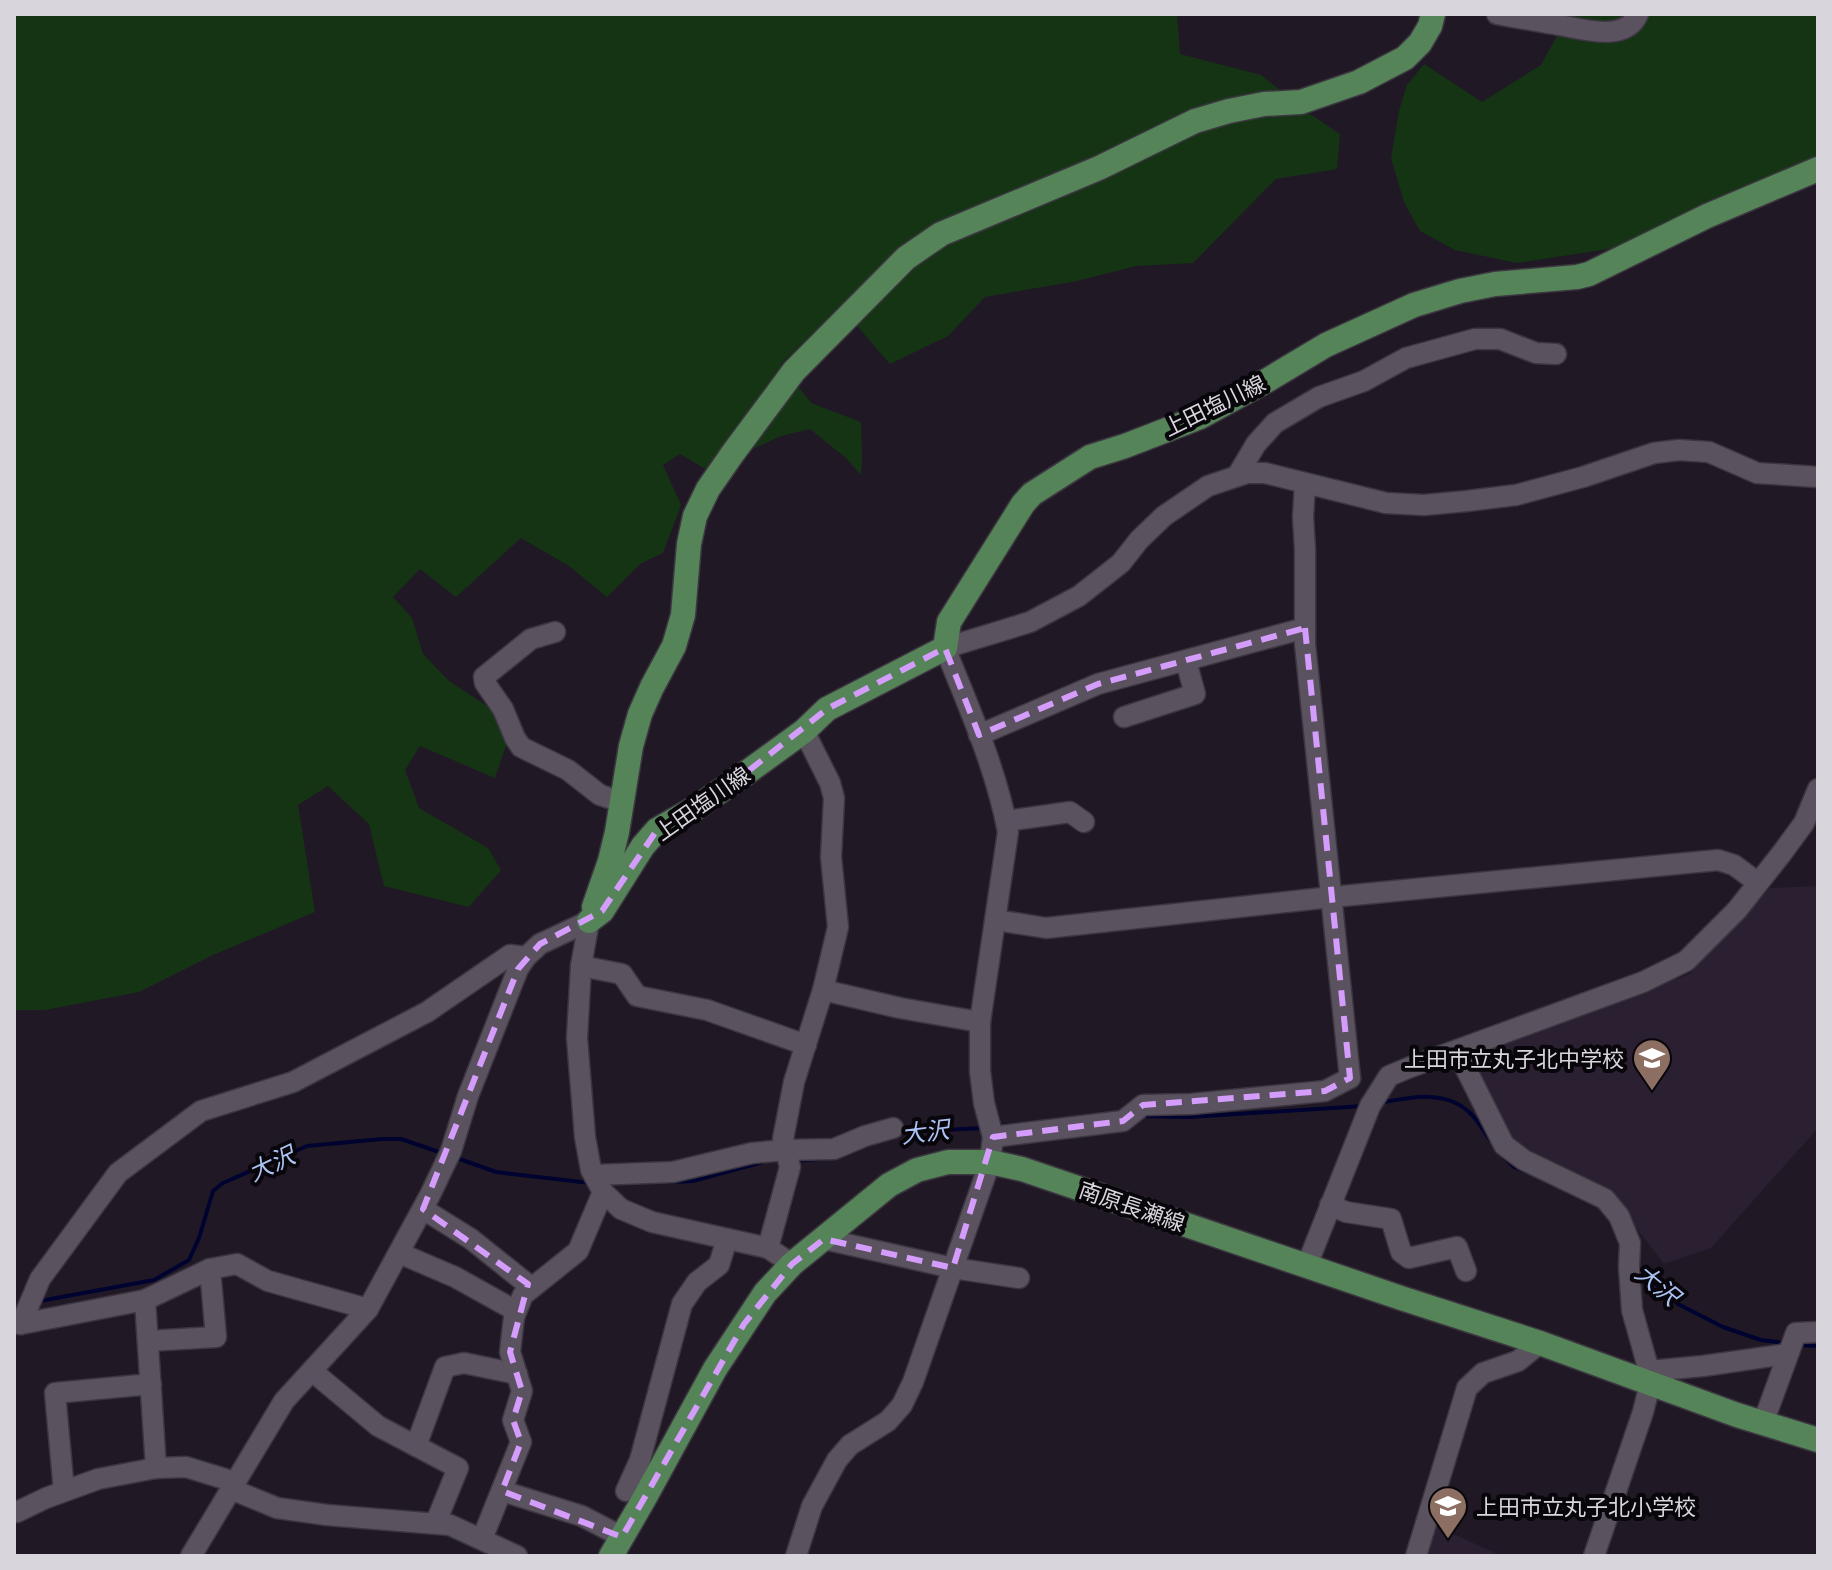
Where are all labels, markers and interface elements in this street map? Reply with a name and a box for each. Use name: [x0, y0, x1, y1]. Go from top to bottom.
street label: 上田塩川線: [1159, 369, 1269, 441]
street label: 上田塩川線: [649, 760, 755, 846]
school or university icon: 上田市立丸子北中学校: [1631, 1037, 1673, 1092]
place label: 上田市立丸子北中学校: [1404, 1045, 1624, 1072]
water label: 大沢: [899, 1113, 954, 1148]
water label: 大沢: [243, 1138, 302, 1186]
street label: 南原長瀬線: [1076, 1175, 1188, 1237]
water label: 大沢: [1630, 1257, 1688, 1312]
school or university icon: 上田市立丸子北小学校: [1427, 1485, 1469, 1540]
place label: 上田市立丸子北小学校: [1476, 1493, 1696, 1520]

